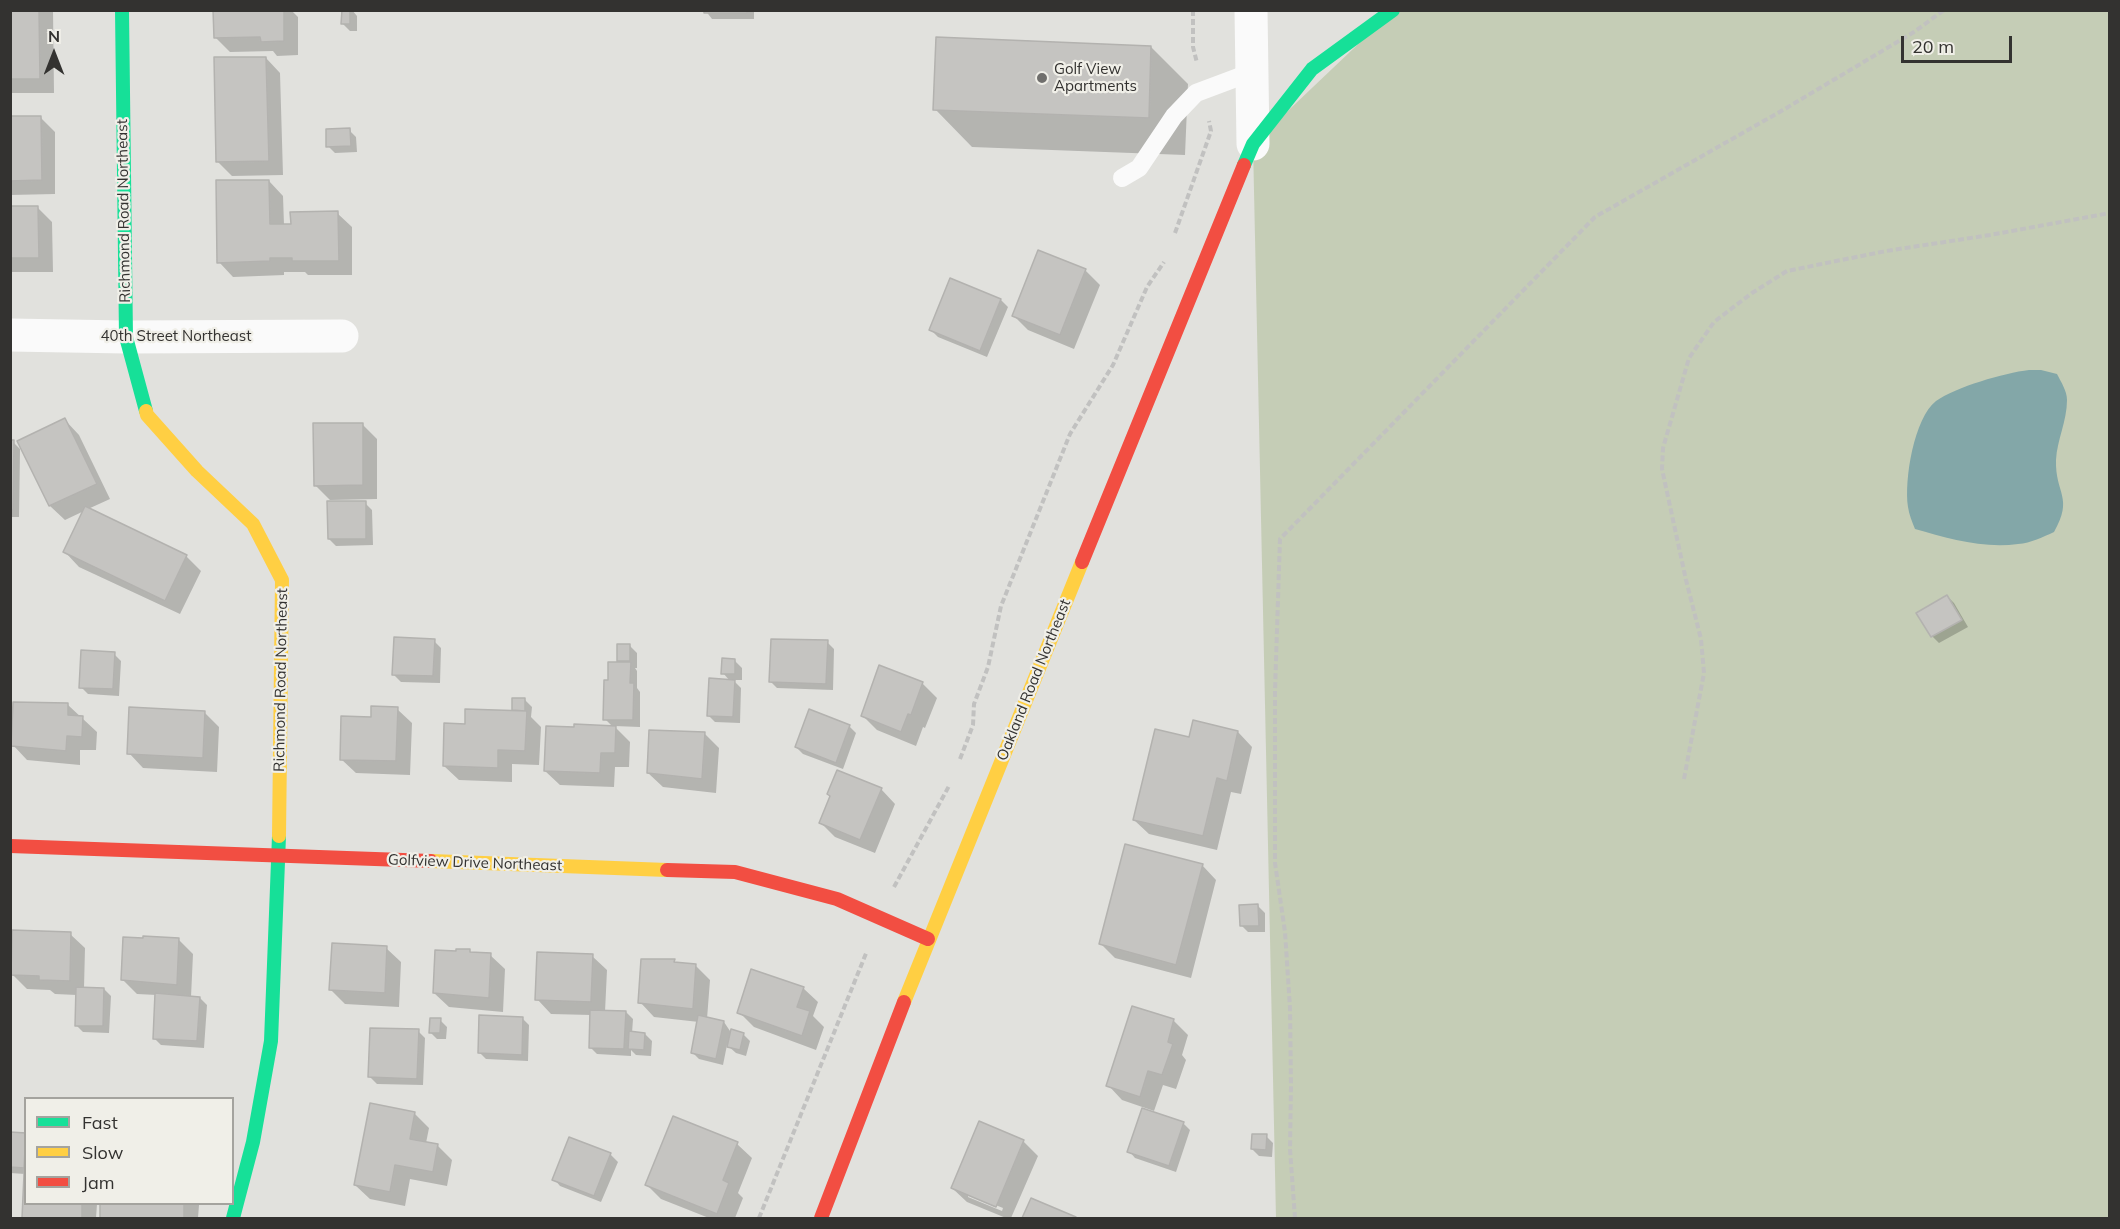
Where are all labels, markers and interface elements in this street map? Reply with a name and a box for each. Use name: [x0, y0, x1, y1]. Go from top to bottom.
north arrow: [24, 24, 84, 84]
scale bar: [1904, 24, 2015, 62]
text: N: [48, 26, 60, 46]
text: 20 m: [1912, 35, 1954, 58]
place label: Golf View Apartments: [1054, 60, 1137, 95]
marker: Golf View Apartments: [1035, 71, 1049, 85]
street label: Richmond Road Northeast: [113, 119, 135, 303]
street label: 40th Street Northeast: [101, 327, 251, 345]
street label: Richmond Road Northeast: [270, 588, 292, 772]
street label: Oakland Road Northeast: [993, 597, 1075, 763]
street label: Golfview Drive Northeast: [388, 851, 562, 875]
legend: [24, 1097, 234, 1205]
text: Fast: [82, 1111, 118, 1134]
text: Slow: [82, 1141, 123, 1164]
text: Jam: [82, 1171, 115, 1194]

